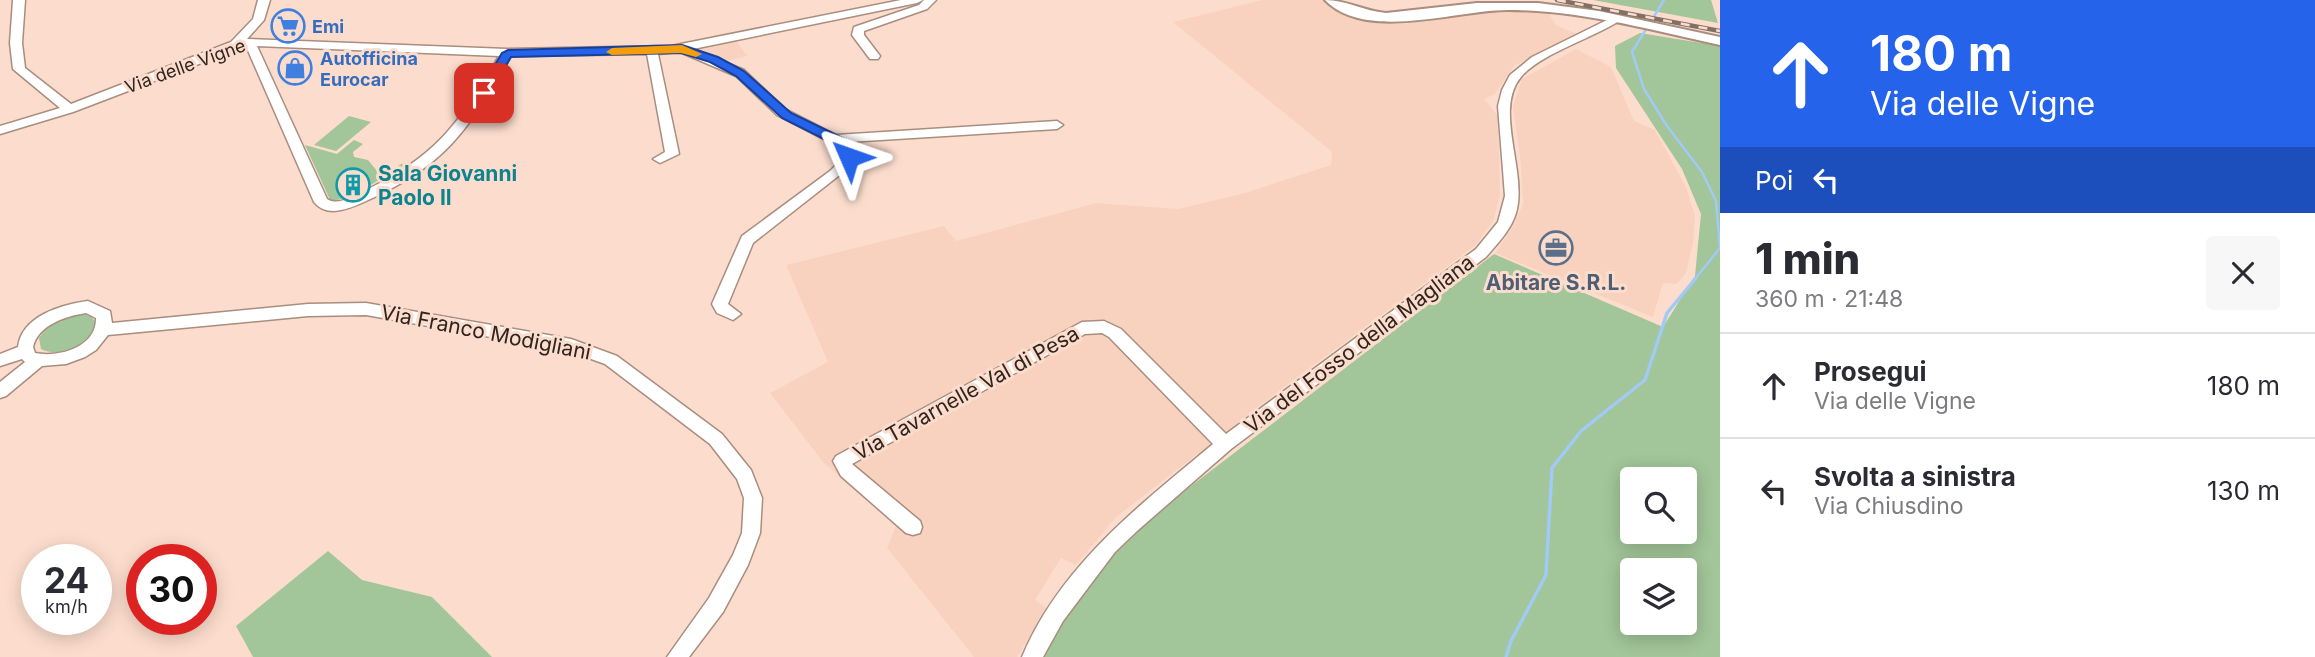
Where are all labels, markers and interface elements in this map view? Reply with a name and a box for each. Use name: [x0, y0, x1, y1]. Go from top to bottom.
supermarket icon: Emi: [269, 7, 307, 45]
place label: Emi: [312, 16, 344, 37]
text: 180 m: [1870, 24, 2012, 83]
icon: ahead: [1755, 28, 1846, 119]
street label: Via delle Vigne: [122, 34, 248, 98]
place label: Autofficina Eurocar: [320, 48, 418, 90]
shop icon: Autofficina Eurocar: [276, 49, 314, 87]
pin: [454, 63, 514, 123]
icon: arrive: [465, 74, 503, 112]
text: Via delle Vigne: [1870, 84, 2095, 123]
position arrow: [812, 120, 886, 194]
place label: Sala Giovanni Paolo II: [378, 161, 517, 210]
icon: left: [1807, 161, 1845, 199]
text: Poi: [1755, 165, 1793, 196]
building icon: Sala Giovanni Paolo II: [334, 166, 372, 204]
office icon: Abitare S.R.L.: [1537, 229, 1575, 267]
text: 1 min: [1755, 233, 1860, 284]
button: close: [2206, 236, 2280, 310]
street label: Via del Fosso della Magliana: [1239, 249, 1479, 439]
place label: Abitare S.R.L.: [1486, 270, 1626, 295]
text: 360 m · 21:48: [1755, 285, 1903, 313]
street label: Via Franco Modigliani: [379, 299, 593, 365]
street label: Via Tavarnelle Val di Pesa: [849, 321, 1083, 465]
text: Prosegui: [1814, 356, 1926, 387]
icon: ahead: [1755, 367, 1793, 405]
text: 180 m: [2207, 370, 2280, 401]
text: Via delle Vigne: [1814, 387, 1976, 415]
text: Svolta a sinistra: [1814, 461, 2016, 492]
map controls: [1620, 467, 1697, 635]
button: search: [1620, 467, 1697, 544]
icon: left: [1755, 472, 1793, 510]
text: 130 m: [2207, 475, 2280, 506]
text: Via Chiusdino: [1814, 492, 1964, 520]
speed limit sign: 30: [126, 544, 217, 635]
button: layers: [1620, 558, 1697, 635]
text: 24: [44, 559, 89, 601]
text: km/h: [45, 596, 88, 617]

